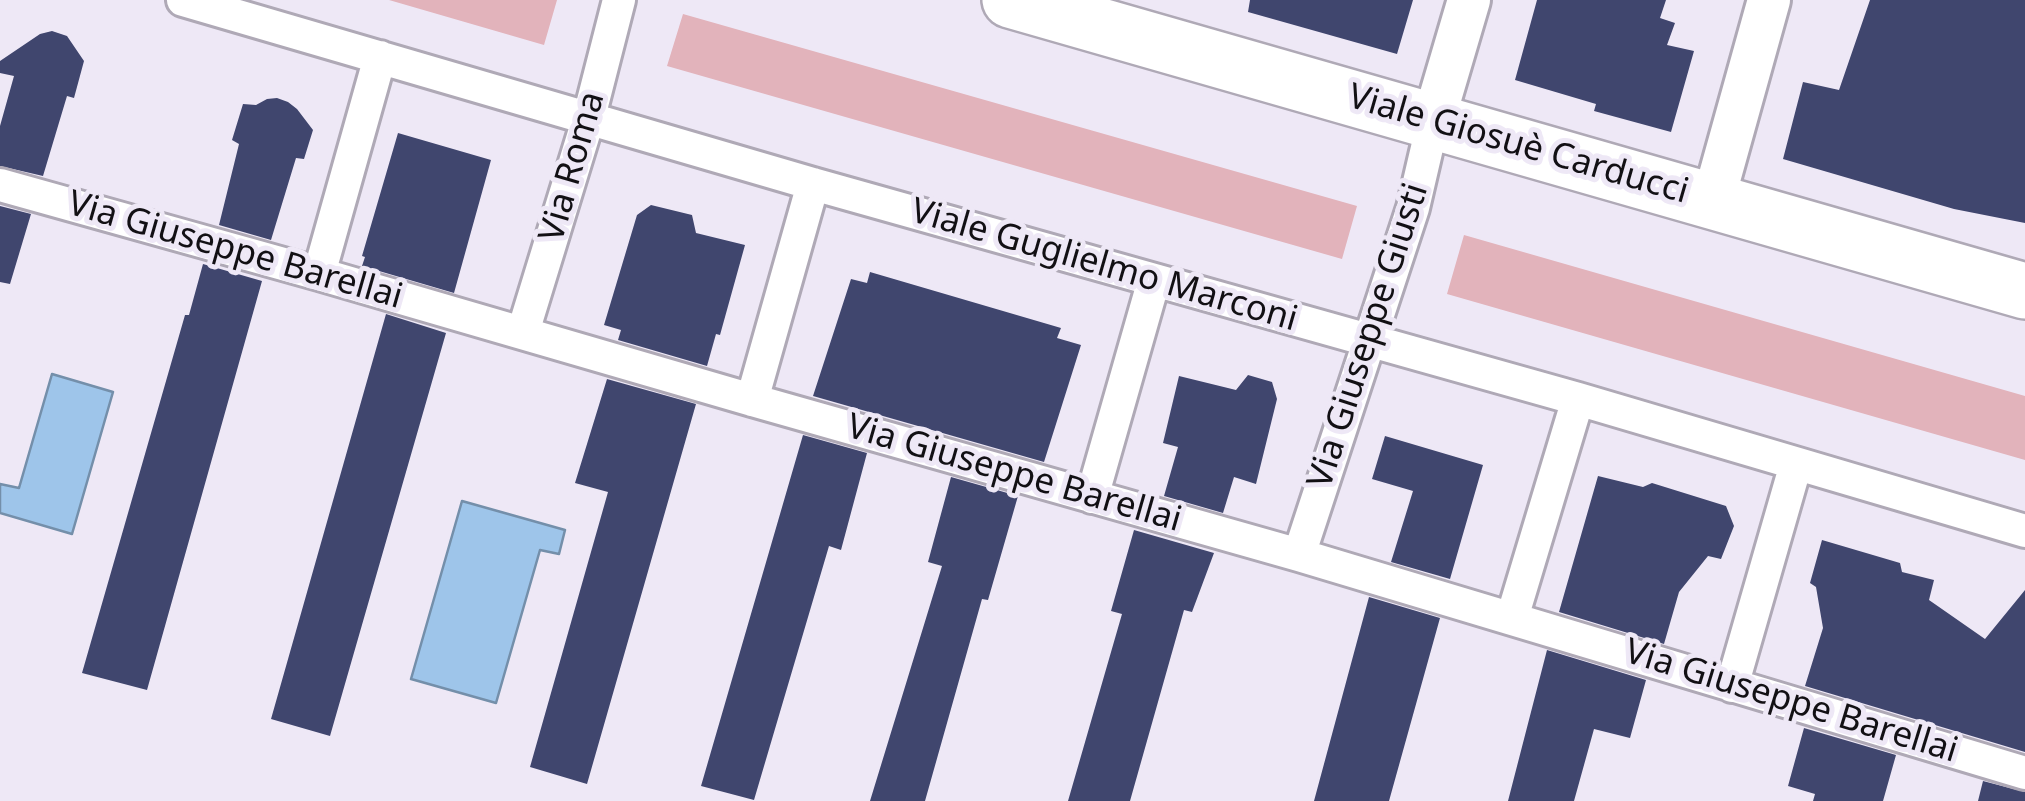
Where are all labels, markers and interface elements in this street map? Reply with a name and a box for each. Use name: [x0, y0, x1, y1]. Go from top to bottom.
street label: Viale Giosuè Carducci: [1343, 76, 1693, 214]
street label: Via Roma: [532, 87, 614, 247]
street label: Via Giuseppe Giusti: [1300, 178, 1438, 494]
street label: Via Giuseppe Barellai: [63, 183, 407, 319]
street label: Viale Guglielmo Marconi: [906, 191, 1302, 341]
street label: Via Giuseppe Barellai: [842, 406, 1186, 542]
street label: Via Giuseppe Barellai: [1619, 631, 1963, 773]

